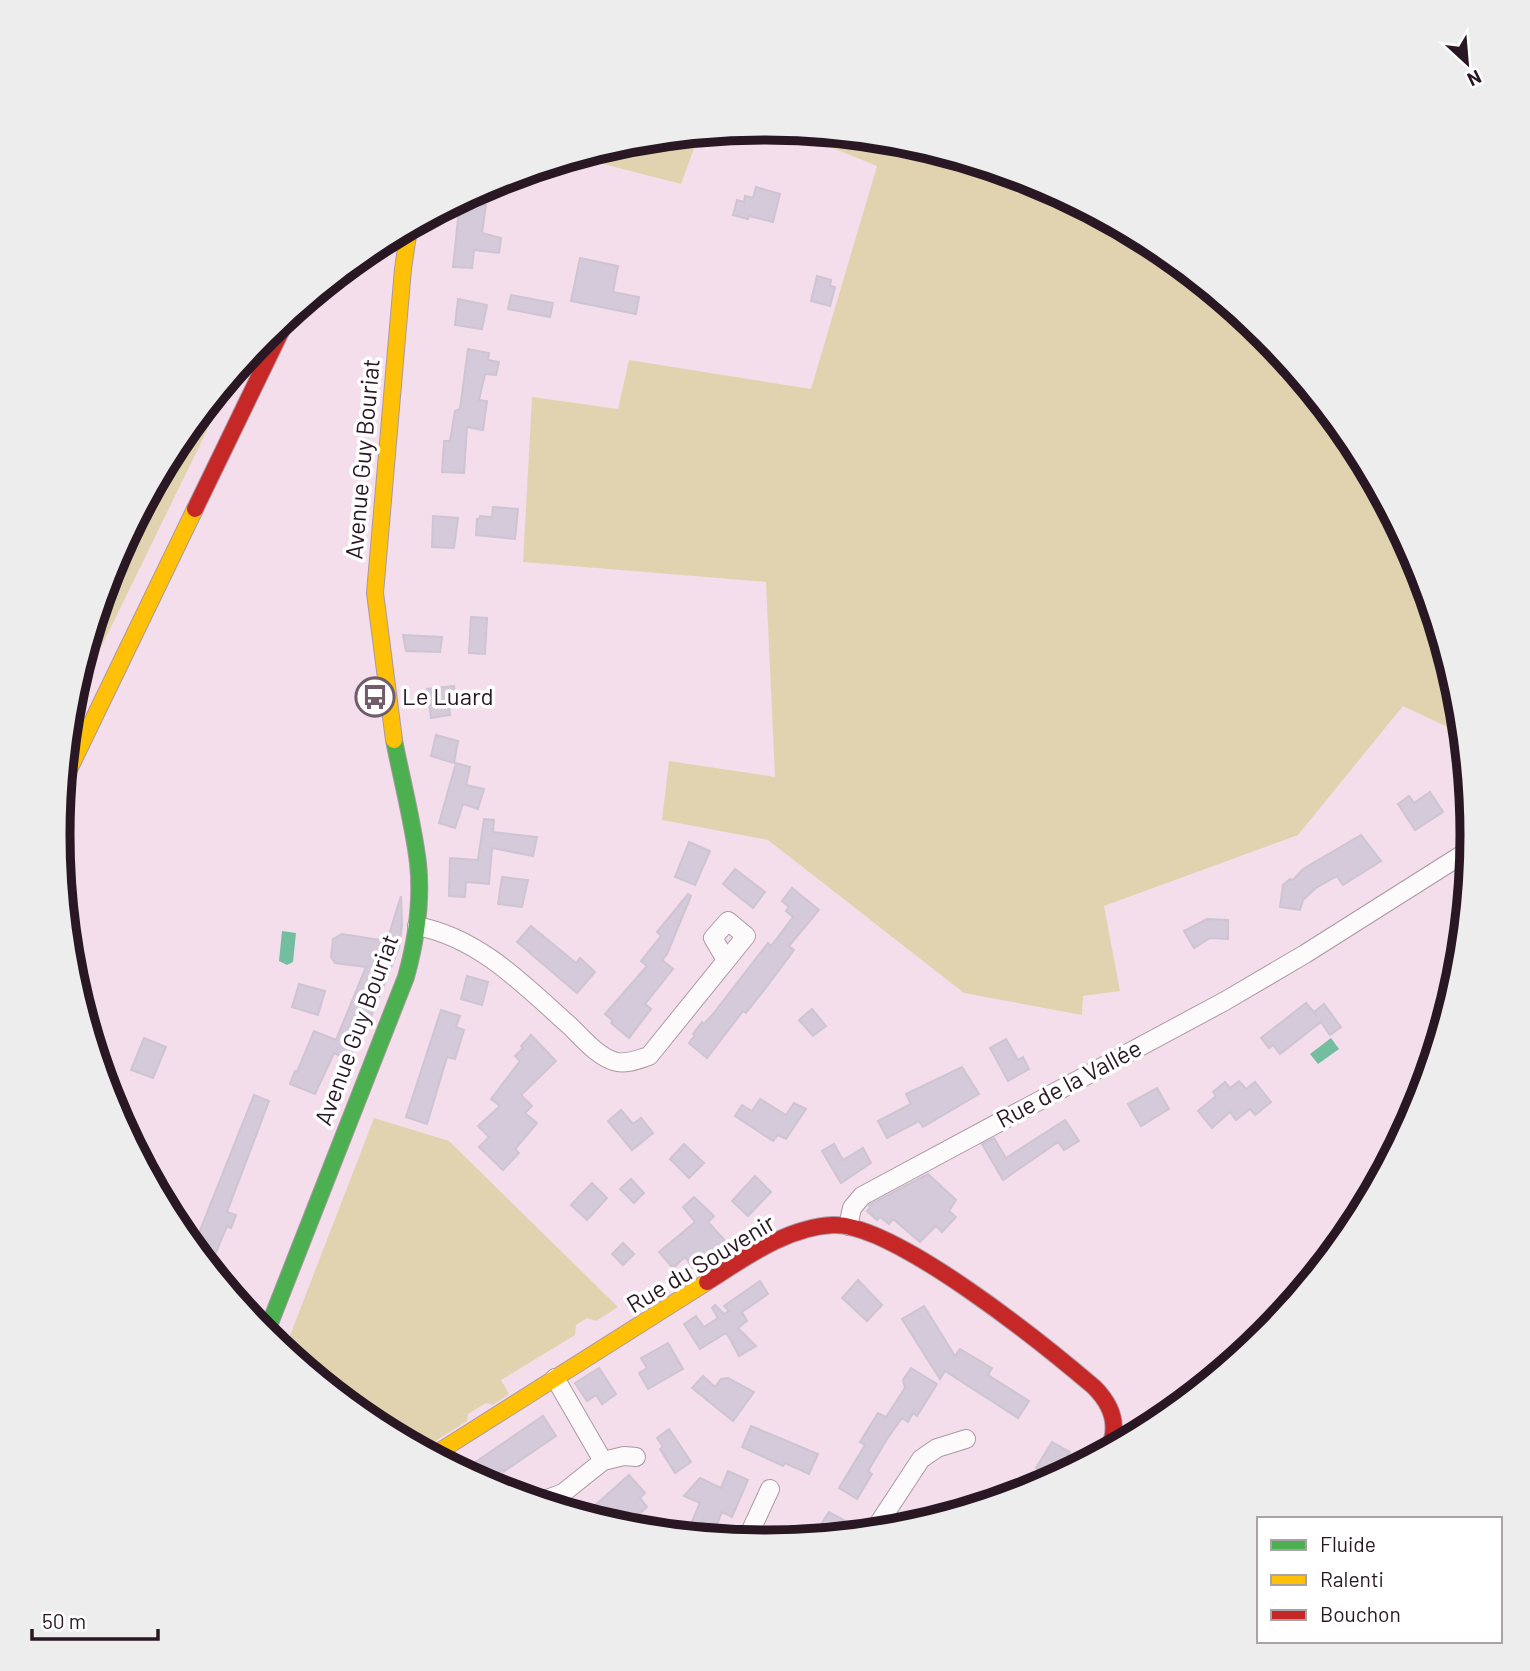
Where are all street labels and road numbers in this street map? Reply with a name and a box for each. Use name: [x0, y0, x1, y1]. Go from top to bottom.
street label: Avenue Guy Bouriat: [338, 357, 385, 560]
street label: Avenue Guy Bouriat: [308, 930, 404, 1129]
street label: Rue de la Vallée: [991, 1032, 1146, 1133]
street label: Rue du Souvenir: [621, 1207, 780, 1318]

